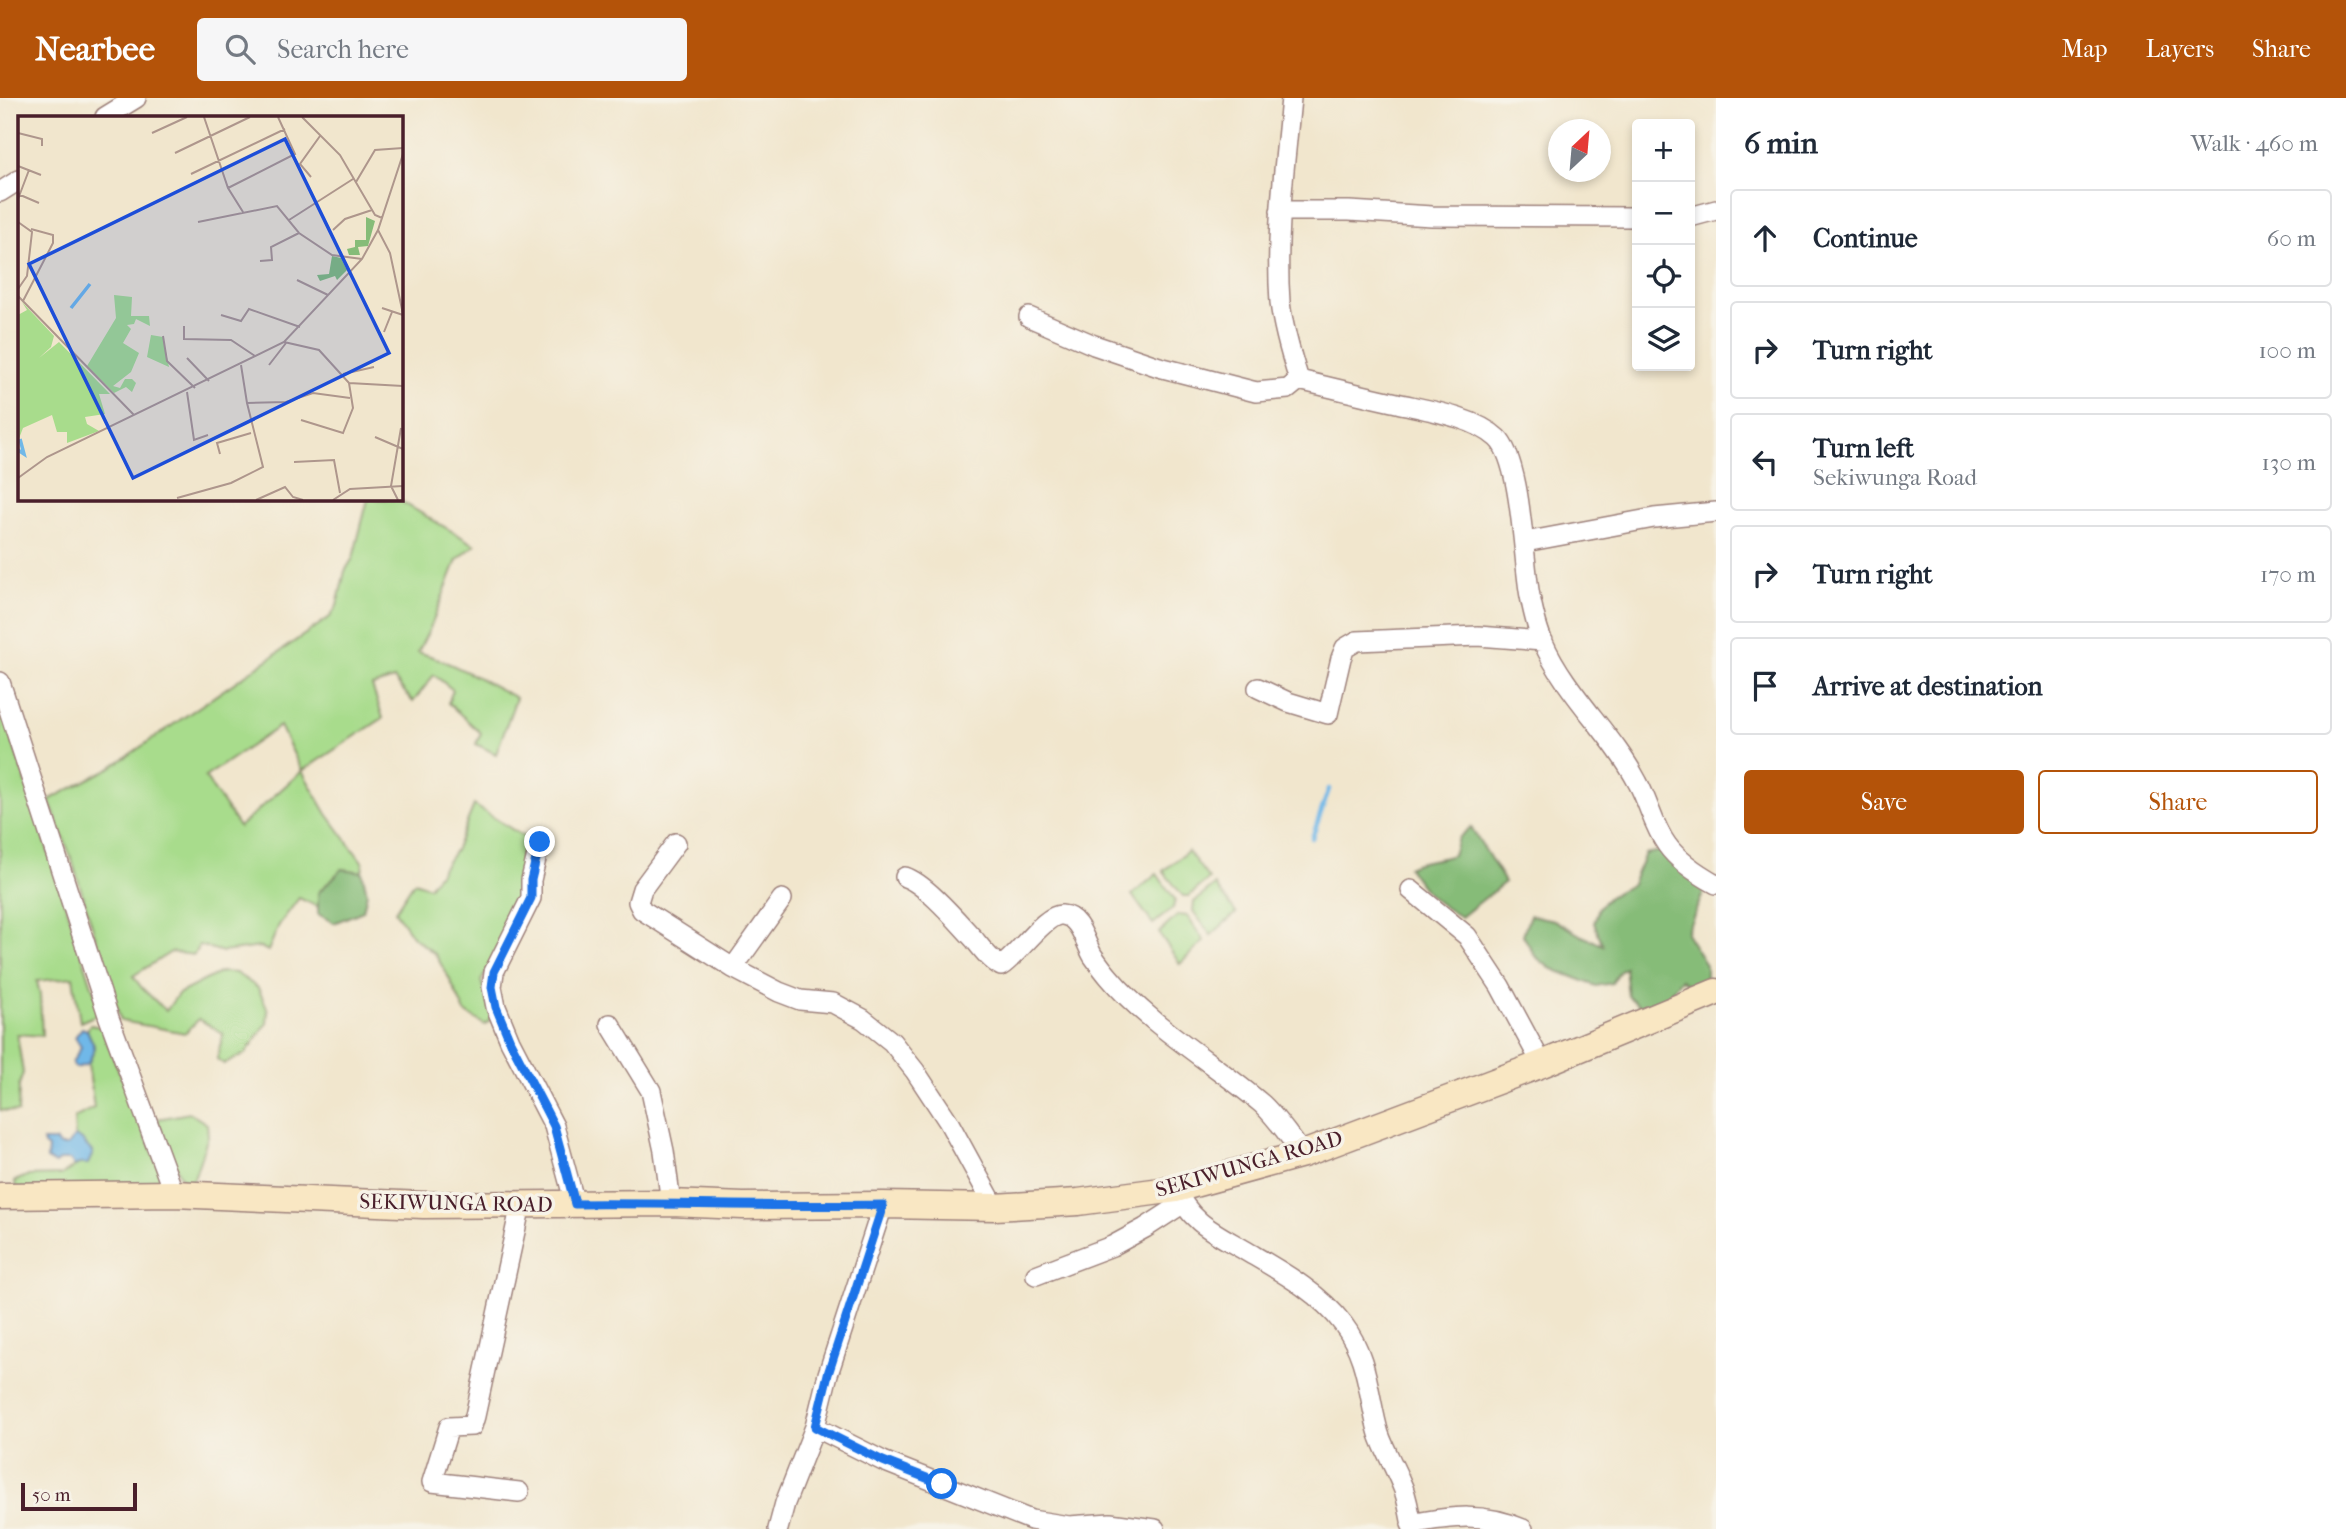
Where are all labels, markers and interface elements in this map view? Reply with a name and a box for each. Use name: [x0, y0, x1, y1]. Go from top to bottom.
search box: [197, 18, 687, 81]
text: Nearbee: [35, 30, 155, 69]
icon: search: [221, 30, 259, 68]
text: Search here: [277, 34, 409, 65]
text: Map: [2062, 35, 2108, 63]
text: Layers: [2146, 35, 2214, 63]
text: Share: [2252, 35, 2311, 63]
inset map: [18, 116, 402, 500]
north arrow: [1548, 119, 1611, 182]
map controls: [1632, 119, 1695, 371]
button: +: [1632, 119, 1695, 182]
text: 6 min: [1744, 126, 1818, 161]
text: Walk · 460 m: [2191, 130, 2318, 157]
button: −: [1632, 182, 1695, 245]
icon: ahead: [1746, 219, 1784, 257]
text: Continue: [1813, 223, 1918, 254]
text: 60 m: [2267, 225, 2316, 252]
button: locate: [1632, 245, 1695, 308]
button: layers: [1632, 308, 1695, 371]
icon: right: [1746, 331, 1784, 369]
text: Turn right: [1813, 335, 1933, 366]
text: 100 m: [2258, 337, 2316, 364]
text: Turn left: [1813, 433, 1914, 464]
icon: left: [1746, 443, 1784, 481]
text: 130 m: [2262, 449, 2316, 476]
text: Sekiwunga Road: [1813, 464, 1977, 491]
icon: right: [1746, 555, 1784, 593]
text: Turn right: [1813, 559, 1933, 590]
text: 170 m: [2260, 561, 2316, 588]
icon: arrive: [1746, 667, 1784, 705]
text: Arrive at destination: [1813, 671, 2043, 702]
button: Save: [1744, 770, 2024, 834]
button: Share: [2038, 770, 2318, 834]
route end: [524, 826, 555, 857]
street label: SEKIWUNGA ROAD: [1153, 1126, 1345, 1202]
street label: SEKIWUNGA ROAD: [359, 1189, 553, 1217]
route start: [926, 1468, 957, 1499]
scale bar: [21, 1480, 136, 1512]
text: 50 m: [32, 1484, 71, 1506]

